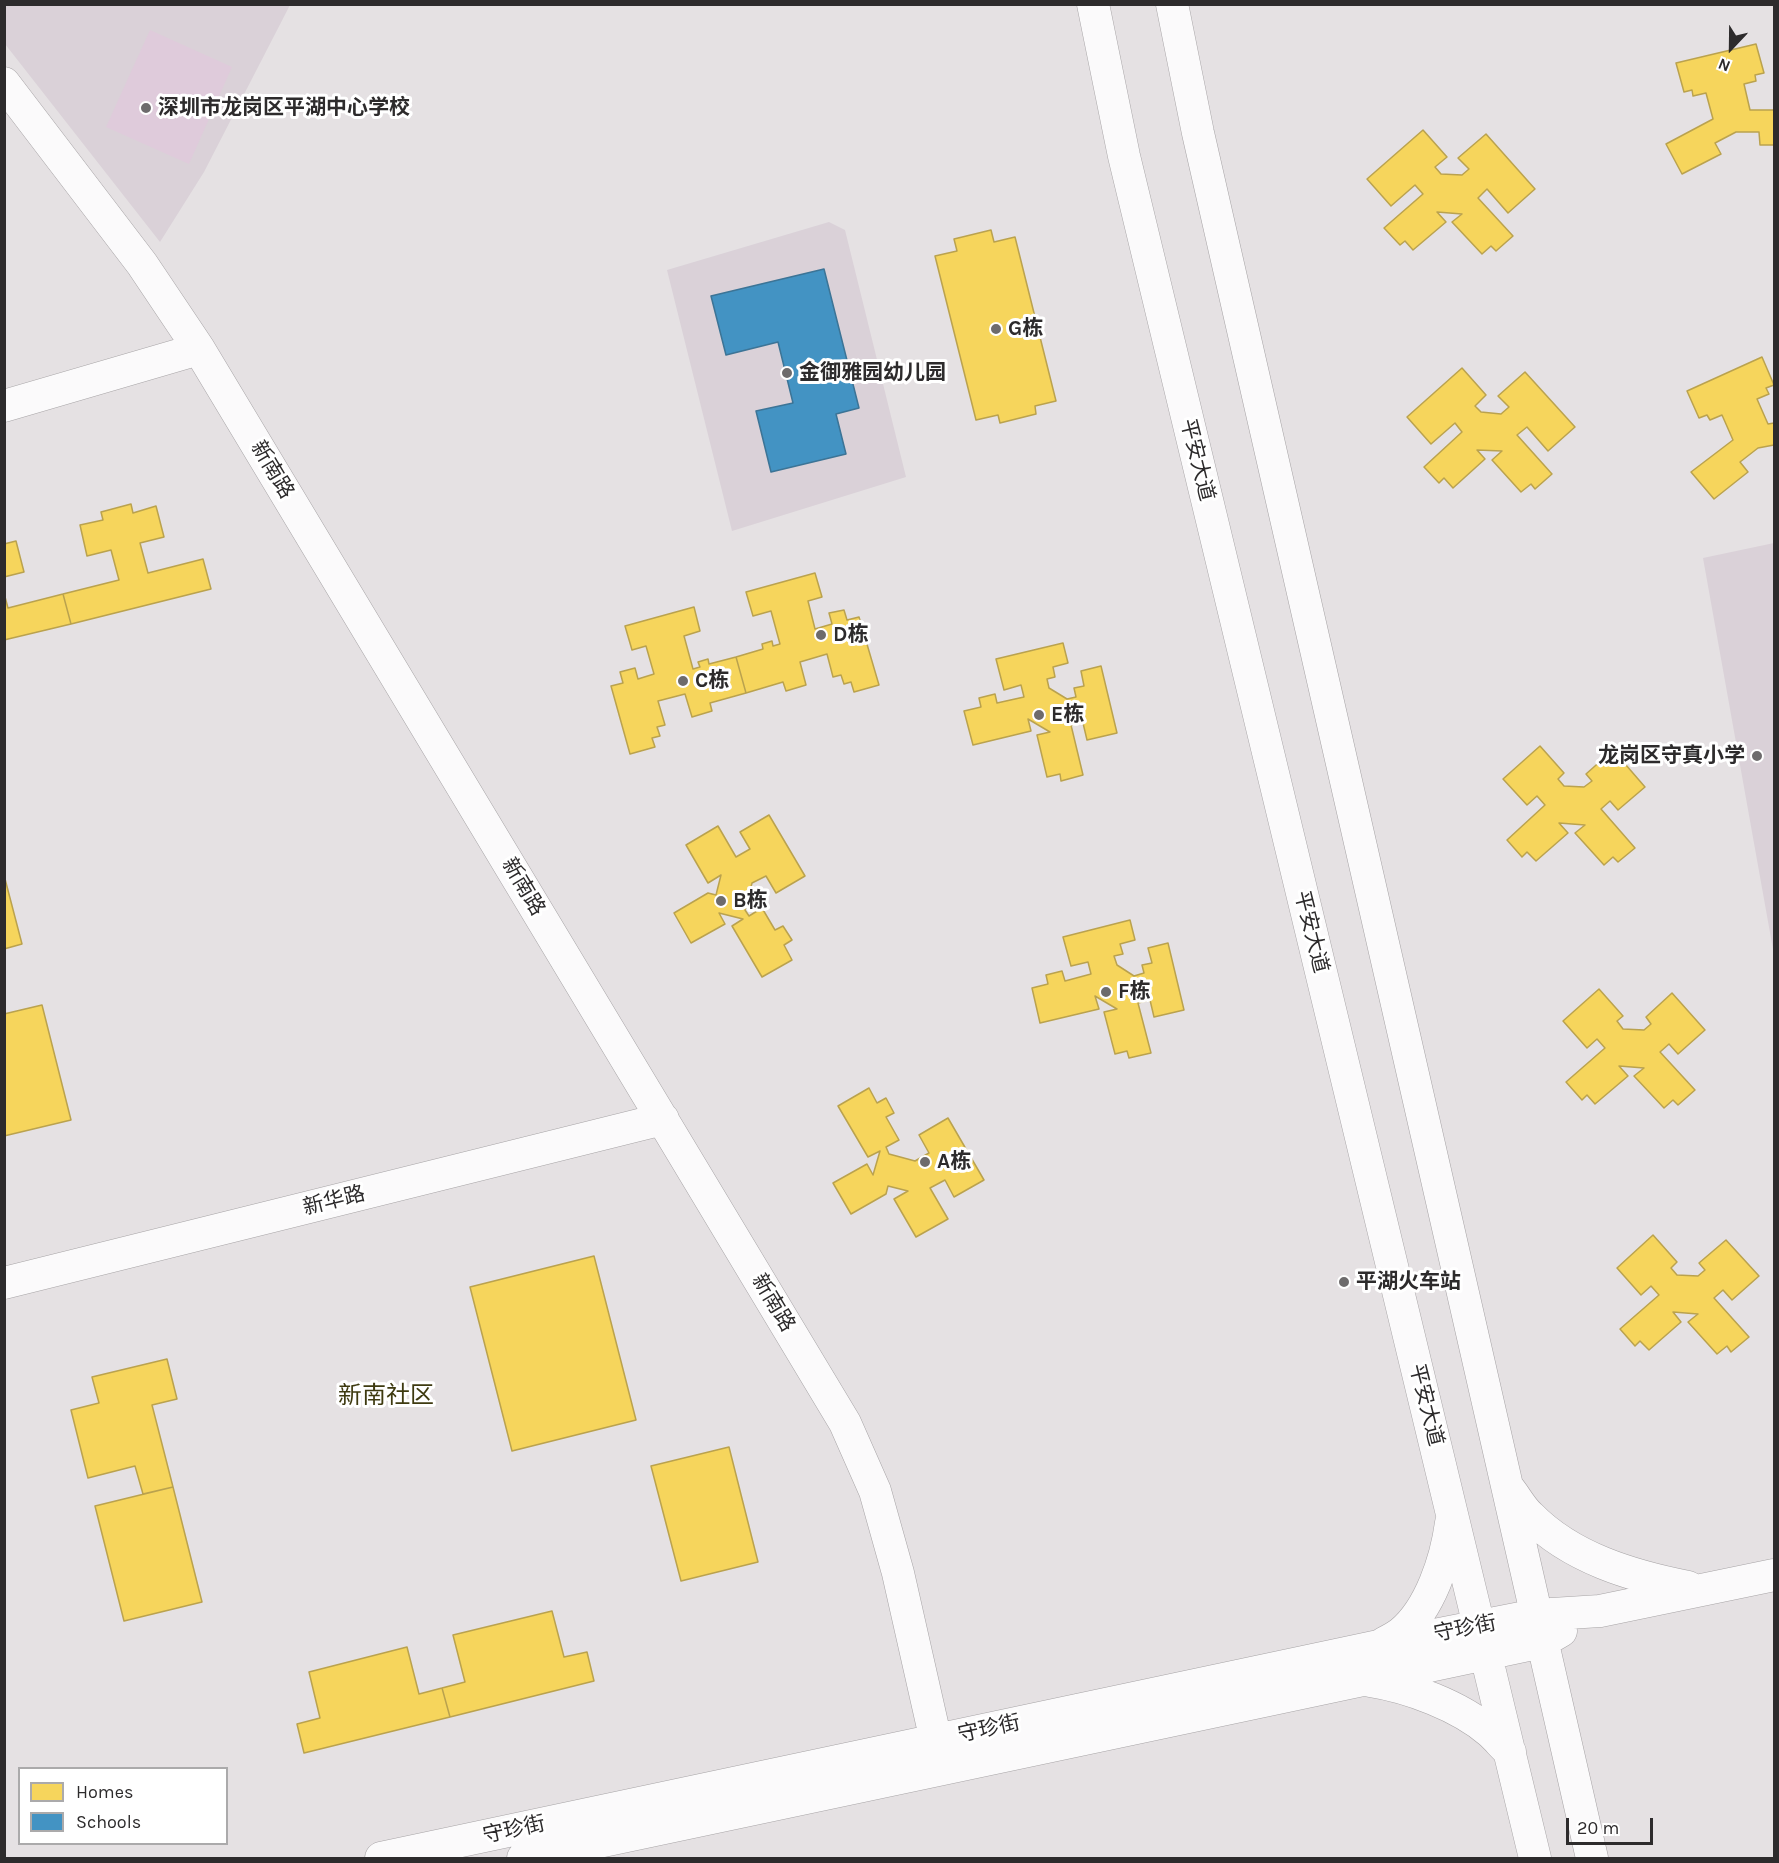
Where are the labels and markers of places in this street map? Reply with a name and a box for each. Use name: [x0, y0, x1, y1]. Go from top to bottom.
place label: 深圳市龙岗区平湖中心学校: [158, 95, 410, 121]
marker: 深圳市龙岗区平湖中心学校: [139, 101, 153, 115]
place label: G栋: [1008, 316, 1043, 342]
marker: G栋: [989, 322, 1003, 336]
place label: 金御雅园幼儿园: [799, 360, 946, 386]
marker: 金御雅园幼儿园: [780, 366, 794, 380]
place label: D栋: [833, 622, 868, 648]
marker: D栋: [814, 628, 828, 642]
place label: C栋: [695, 668, 729, 694]
marker: C栋: [676, 674, 690, 688]
place label: E栋: [1051, 702, 1084, 728]
marker: E栋: [1032, 708, 1046, 722]
place label: 龙岗区守真小学: [1598, 743, 1745, 769]
marker: 龙岗区守真小学: [1750, 749, 1764, 763]
place label: B栋: [733, 888, 768, 914]
marker: B栋: [714, 894, 728, 908]
place label: F栋: [1118, 979, 1150, 1005]
marker: F栋: [1099, 985, 1113, 999]
place label: A栋: [937, 1149, 971, 1175]
marker: A栋: [918, 1155, 932, 1169]
place label: 平湖火车站: [1356, 1269, 1461, 1295]
marker: 平湖火车站: [1337, 1275, 1351, 1289]

